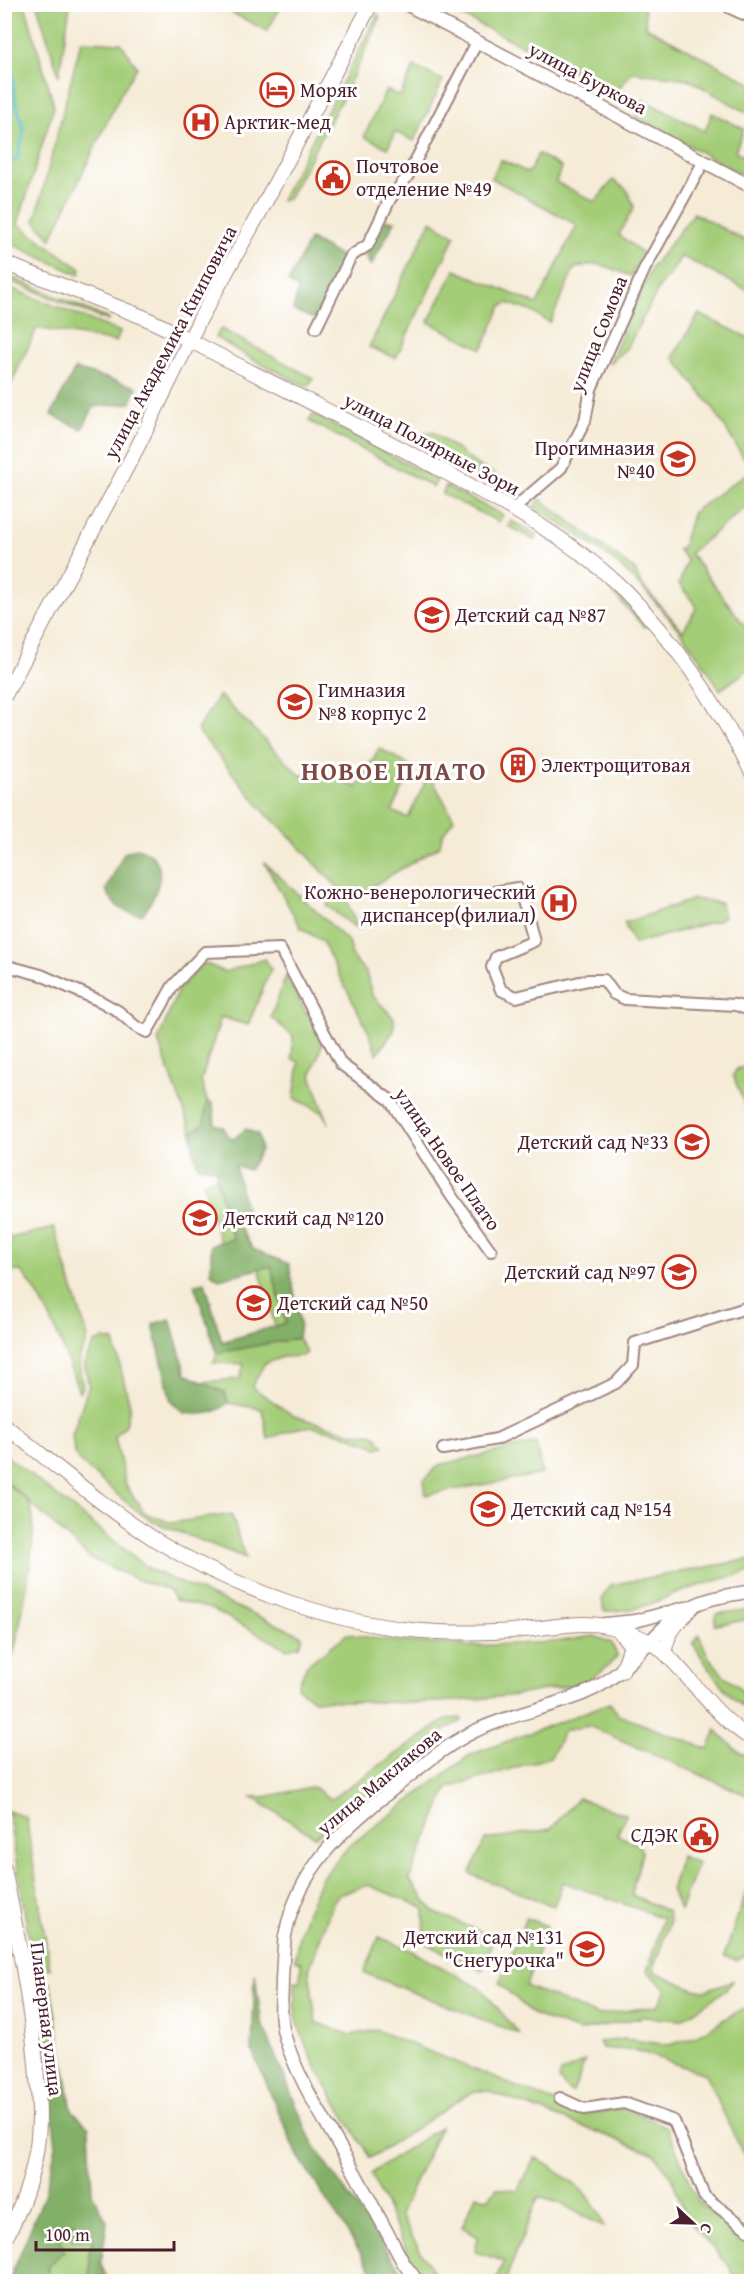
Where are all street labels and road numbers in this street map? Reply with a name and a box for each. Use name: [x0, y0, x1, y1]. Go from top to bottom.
street label: улица Буркова: [523, 34, 653, 121]
street label: улица Академика Книповича: [95, 220, 244, 464]
street label: улица Сомова: [561, 271, 634, 397]
street label: улица Полярные Зори: [338, 384, 526, 502]
street label: улица Новое Плато: [388, 1080, 509, 1236]
street label: улица Маклакова: [309, 1720, 448, 1842]
street label: Планерная улица: [24, 1940, 71, 2098]

